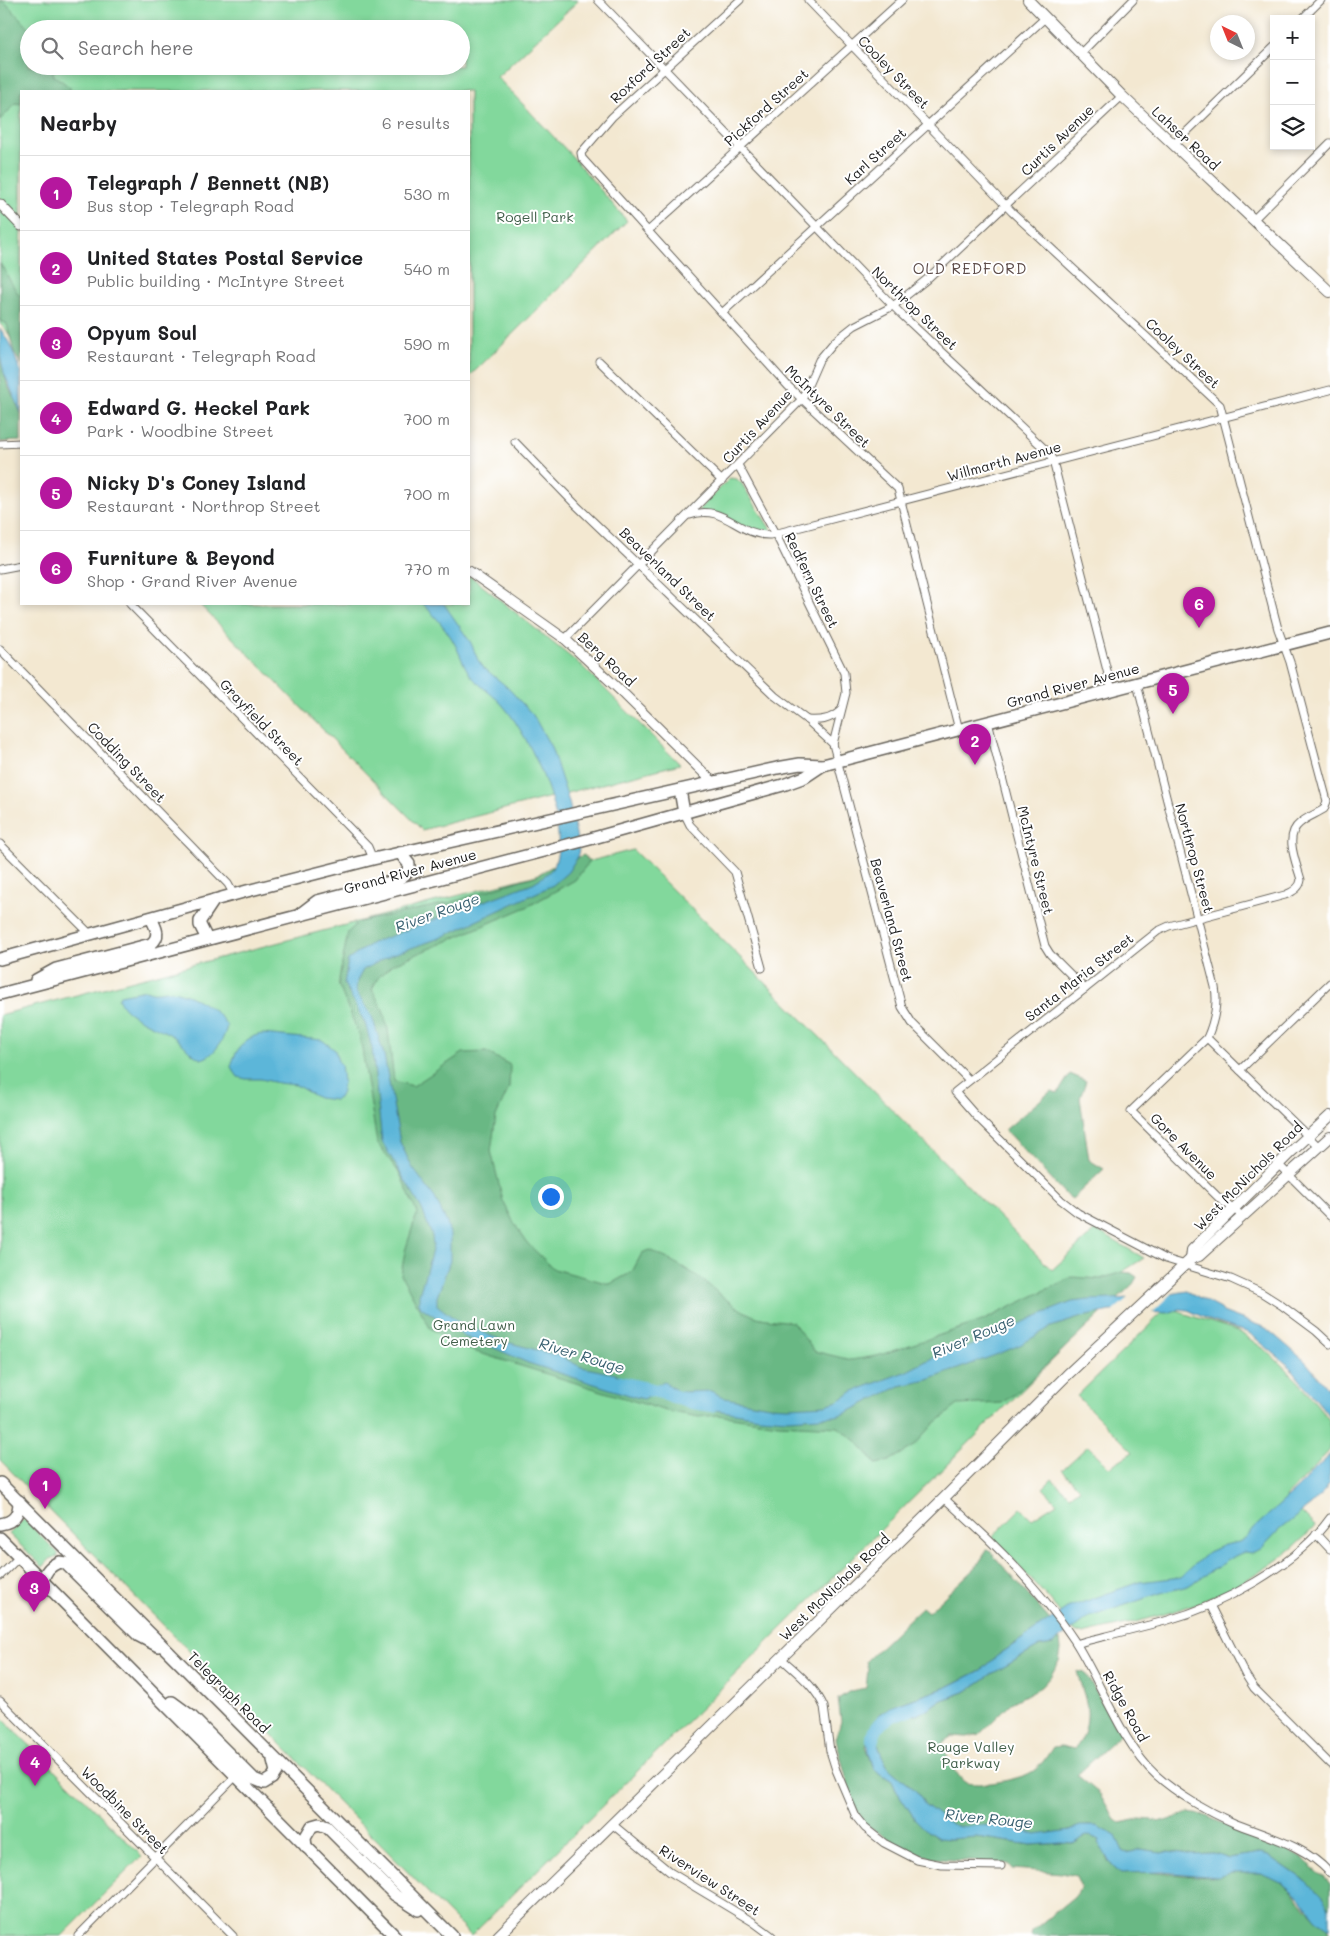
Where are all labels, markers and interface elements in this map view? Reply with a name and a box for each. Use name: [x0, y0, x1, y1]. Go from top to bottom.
north arrow: [1210, 15, 1255, 60]
map controls: [1270, 15, 1315, 150]
button: +: [1270, 15, 1315, 60]
search box: [20, 20, 470, 75]
street label: Roxford Street: [606, 23, 694, 107]
street label: Cooley Street: [854, 31, 934, 113]
icon: search: [38, 34, 66, 62]
text: Search here: [78, 35, 194, 60]
button: −: [1270, 60, 1315, 105]
street label: Pickford Street: [720, 64, 812, 150]
street label: Curtis Avenue: [1016, 100, 1098, 180]
street label: Lahser Road: [1148, 102, 1224, 174]
button: layers: [1270, 105, 1315, 150]
text: Nearby: [40, 109, 117, 136]
text: 6 results: [382, 112, 450, 133]
street label: Karl Street: [840, 123, 910, 189]
text: Telegraph / Bennett (NB): [87, 170, 329, 195]
text: 1: [52, 183, 60, 204]
text: 530 m: [404, 183, 450, 204]
text: Bus stop · Telegraph Road: [87, 195, 294, 216]
park label: Rogell Park: [496, 207, 574, 226]
text: United States Postal Service: [87, 245, 363, 270]
text: 2: [52, 258, 60, 279]
text: 540 m: [404, 258, 450, 279]
district label: OLD REDFORD: [913, 258, 1027, 278]
street label: Northrop Street: [868, 262, 962, 354]
text: Public building · McIntyre Street: [87, 270, 345, 291]
street label: Cooley Street: [1142, 314, 1224, 392]
text: Opyum Soul: [87, 320, 197, 345]
text: 3: [51, 333, 61, 354]
text: 590 m: [403, 333, 450, 354]
text: Restaurant · Telegraph Road: [87, 345, 316, 366]
street label: McIntyre Street: [781, 360, 875, 452]
street label: Curtis Avenue: [718, 385, 796, 467]
text: Edward G. Heckel Park: [87, 395, 310, 420]
text: 4: [51, 408, 61, 429]
text: 700 m: [403, 408, 450, 429]
text: Park · Woodbine Street: [87, 420, 274, 441]
street label: Willmarth Avenue: [945, 437, 1063, 485]
text: Nicky D's Coney Island: [87, 470, 306, 495]
text: 5: [51, 483, 61, 504]
text: 700 m: [403, 483, 450, 504]
text: Restaurant · Northrop Street: [87, 495, 321, 516]
street label: Beaverland Street: [616, 523, 720, 625]
street label: Redfern Street: [781, 529, 843, 631]
text: Furniture & Beyond: [87, 545, 275, 570]
text: 6: [51, 558, 61, 579]
text: 770 m: [404, 558, 450, 579]
text: Shop · Grand River Avenue: [87, 570, 298, 591]
pin: 6: [1183, 587, 1215, 628]
street label: Berg Road: [574, 628, 640, 691]
street label: Grand River Avenue: [1005, 658, 1141, 712]
pin: 5: [1157, 673, 1189, 714]
street label: Grayfield Street: [216, 675, 308, 769]
street label: Codding Street: [84, 718, 170, 806]
pin: 2: [959, 724, 991, 765]
street label: Northrop Street: [1171, 801, 1219, 915]
street label: McIntyre Street: [1013, 804, 1059, 916]
street label: Grand River Avenue: [342, 844, 478, 898]
street label: Beaverland Street: [866, 856, 918, 984]
water label: River Rouge: [392, 887, 482, 937]
street label: Santa Maria Street: [1021, 929, 1137, 1025]
street label: Gore Avenue: [1146, 1108, 1222, 1184]
street label: West McNichols Road: [1189, 1117, 1307, 1235]
your location: [538, 1184, 564, 1210]
water label: River Rouge: [928, 1310, 1018, 1362]
park label: Grand Lawn Cemetery: [433, 1315, 515, 1350]
water label: River Rouge: [537, 1333, 627, 1377]
pin: 1: [29, 1468, 61, 1509]
street label: West McNichols Road: [775, 1529, 893, 1645]
pin: 3: [18, 1571, 50, 1612]
street label: Telegraph Road: [184, 1647, 274, 1737]
street label: Ridge Road: [1099, 1667, 1153, 1745]
park label: Rouge Valley Parkway: [928, 1737, 1014, 1772]
pin: 4: [19, 1745, 51, 1786]
street label: Woodbine Street: [77, 1762, 173, 1858]
water label: River Rouge: [944, 1803, 1034, 1833]
street label: Riverview Street: [656, 1840, 764, 1920]

